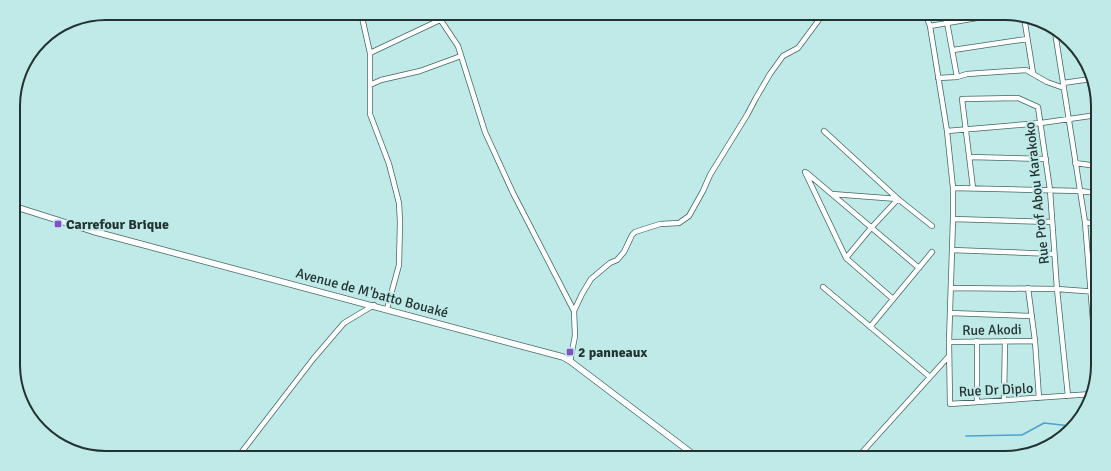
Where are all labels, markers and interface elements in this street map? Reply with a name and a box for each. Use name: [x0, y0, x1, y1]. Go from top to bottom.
street label: Rue Prof Abou Karakoko: [1021, 121, 1053, 265]
place label: Carrefour Brique: [66, 216, 169, 233]
marker: Carrefour Brique: [53, 219, 63, 229]
street label: Avenue de M'batto Bouaké: [294, 264, 450, 322]
street label: Rue Akodi: [962, 321, 1022, 339]
place label: 2 panneaux: [578, 344, 647, 361]
marker: 2 panneaux: [565, 347, 575, 357]
street label: Rue Dr Diplo: [958, 380, 1034, 400]

